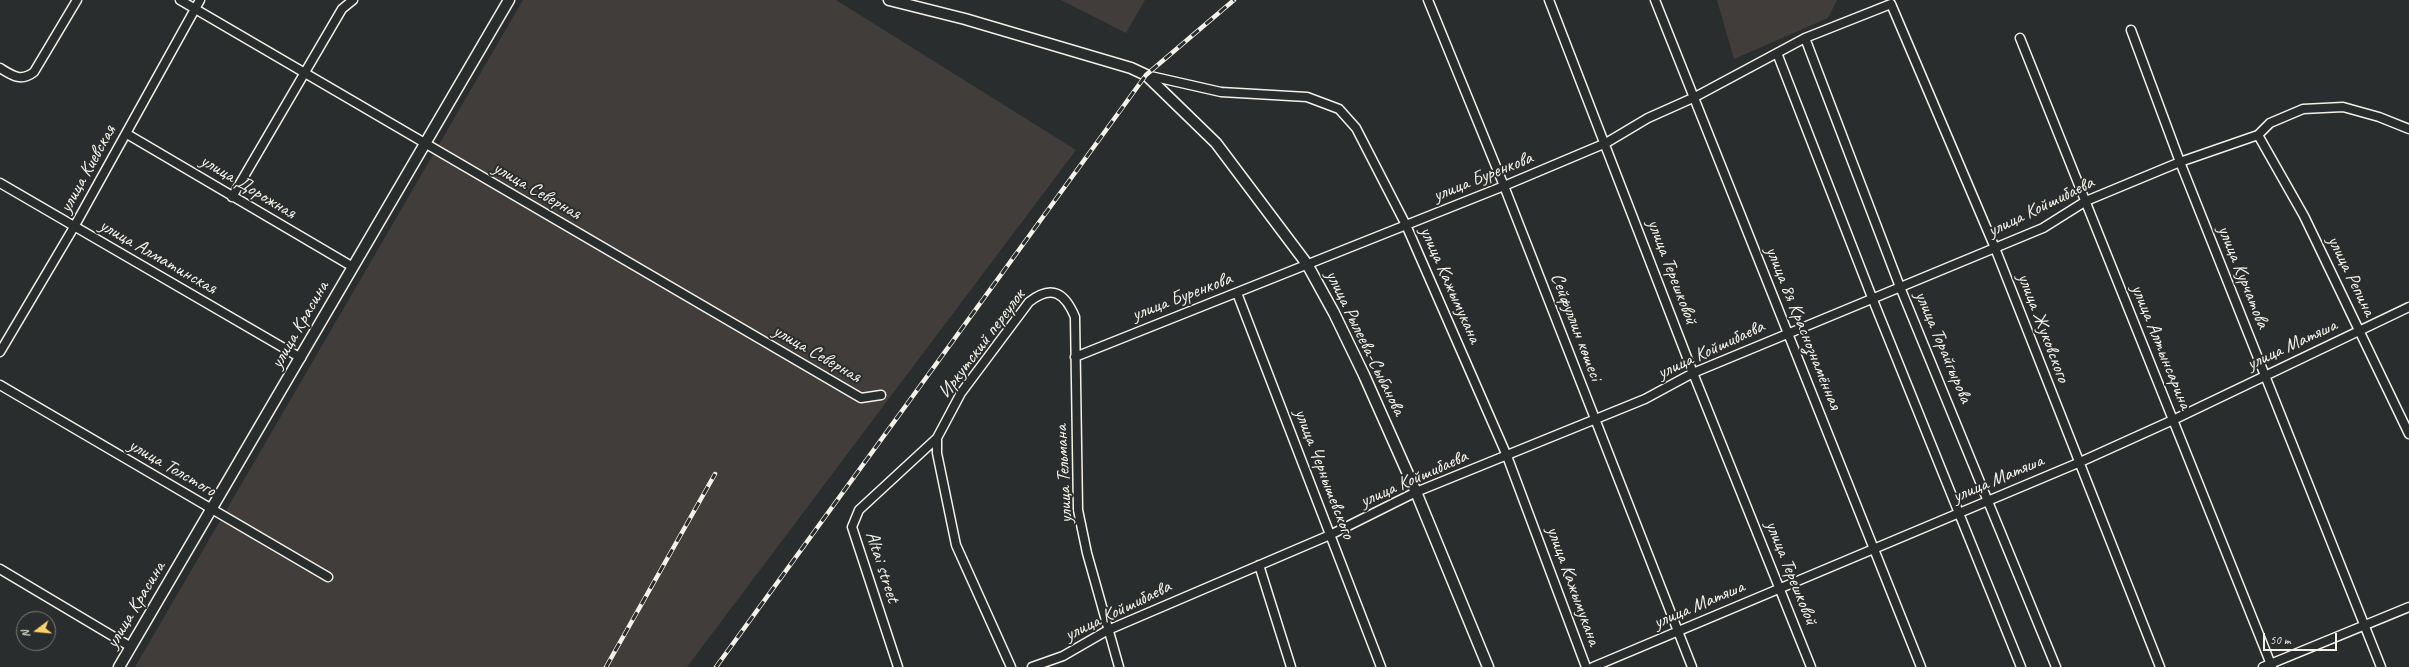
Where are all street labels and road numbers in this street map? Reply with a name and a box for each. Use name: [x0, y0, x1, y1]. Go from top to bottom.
street label: улица Киевская: [55, 121, 121, 217]
street label: улица Буренкова: [1430, 147, 1536, 207]
street label: улица Дорожная: [196, 149, 300, 225]
street label: улица Северная: [489, 157, 585, 225]
street label: улица Койшибаева: [1984, 171, 2098, 243]
street label: улица Алматинская: [95, 214, 221, 300]
street label: улица Терешковой: [1642, 216, 1702, 328]
street label: улица Курчатова: [2212, 222, 2274, 332]
street label: улица Кажымукана: [1414, 223, 1486, 347]
street label: улица Репина: [2322, 232, 2380, 320]
street label: улица 8я Краснознамённая: [1760, 243, 1846, 413]
street label: улица Буренкова: [1129, 267, 1235, 327]
street label: улица Рылеева-Сыбанова: [1320, 267, 1410, 419]
street label: Сейфуллин көшесі: [1545, 270, 1607, 384]
street label: улица Жуковского: [2012, 270, 2074, 386]
street label: улица Красина: [266, 277, 334, 373]
street label: улица Алтынсарина: [2126, 281, 2196, 413]
street label: Иркутский переулок: [934, 285, 1030, 403]
street label: улица Торайгырова: [1909, 288, 1977, 406]
street label: улица Матяша: [2243, 314, 2341, 376]
street label: улица Койшибаева: [1654, 315, 1768, 385]
street label: улица Северная: [769, 320, 865, 388]
street label: улица Чернышевского: [1289, 406, 1359, 542]
street label: улица Тельмана: [1050, 424, 1078, 524]
street label: улица Толстого: [124, 434, 220, 502]
street label: улица Койшибаева: [1357, 445, 1471, 513]
street label: улица Матяша: [1949, 450, 2047, 508]
street label: улица Терешковой: [1760, 517, 1822, 629]
street label: улица Кажымукана: [1541, 523, 1605, 649]
street label: Altai street: [860, 528, 904, 606]
street label: улица Красина: [101, 558, 171, 652]
street label: улица Койшибаева: [1061, 575, 1175, 647]
street label: улица Матяша: [1650, 576, 1748, 634]

